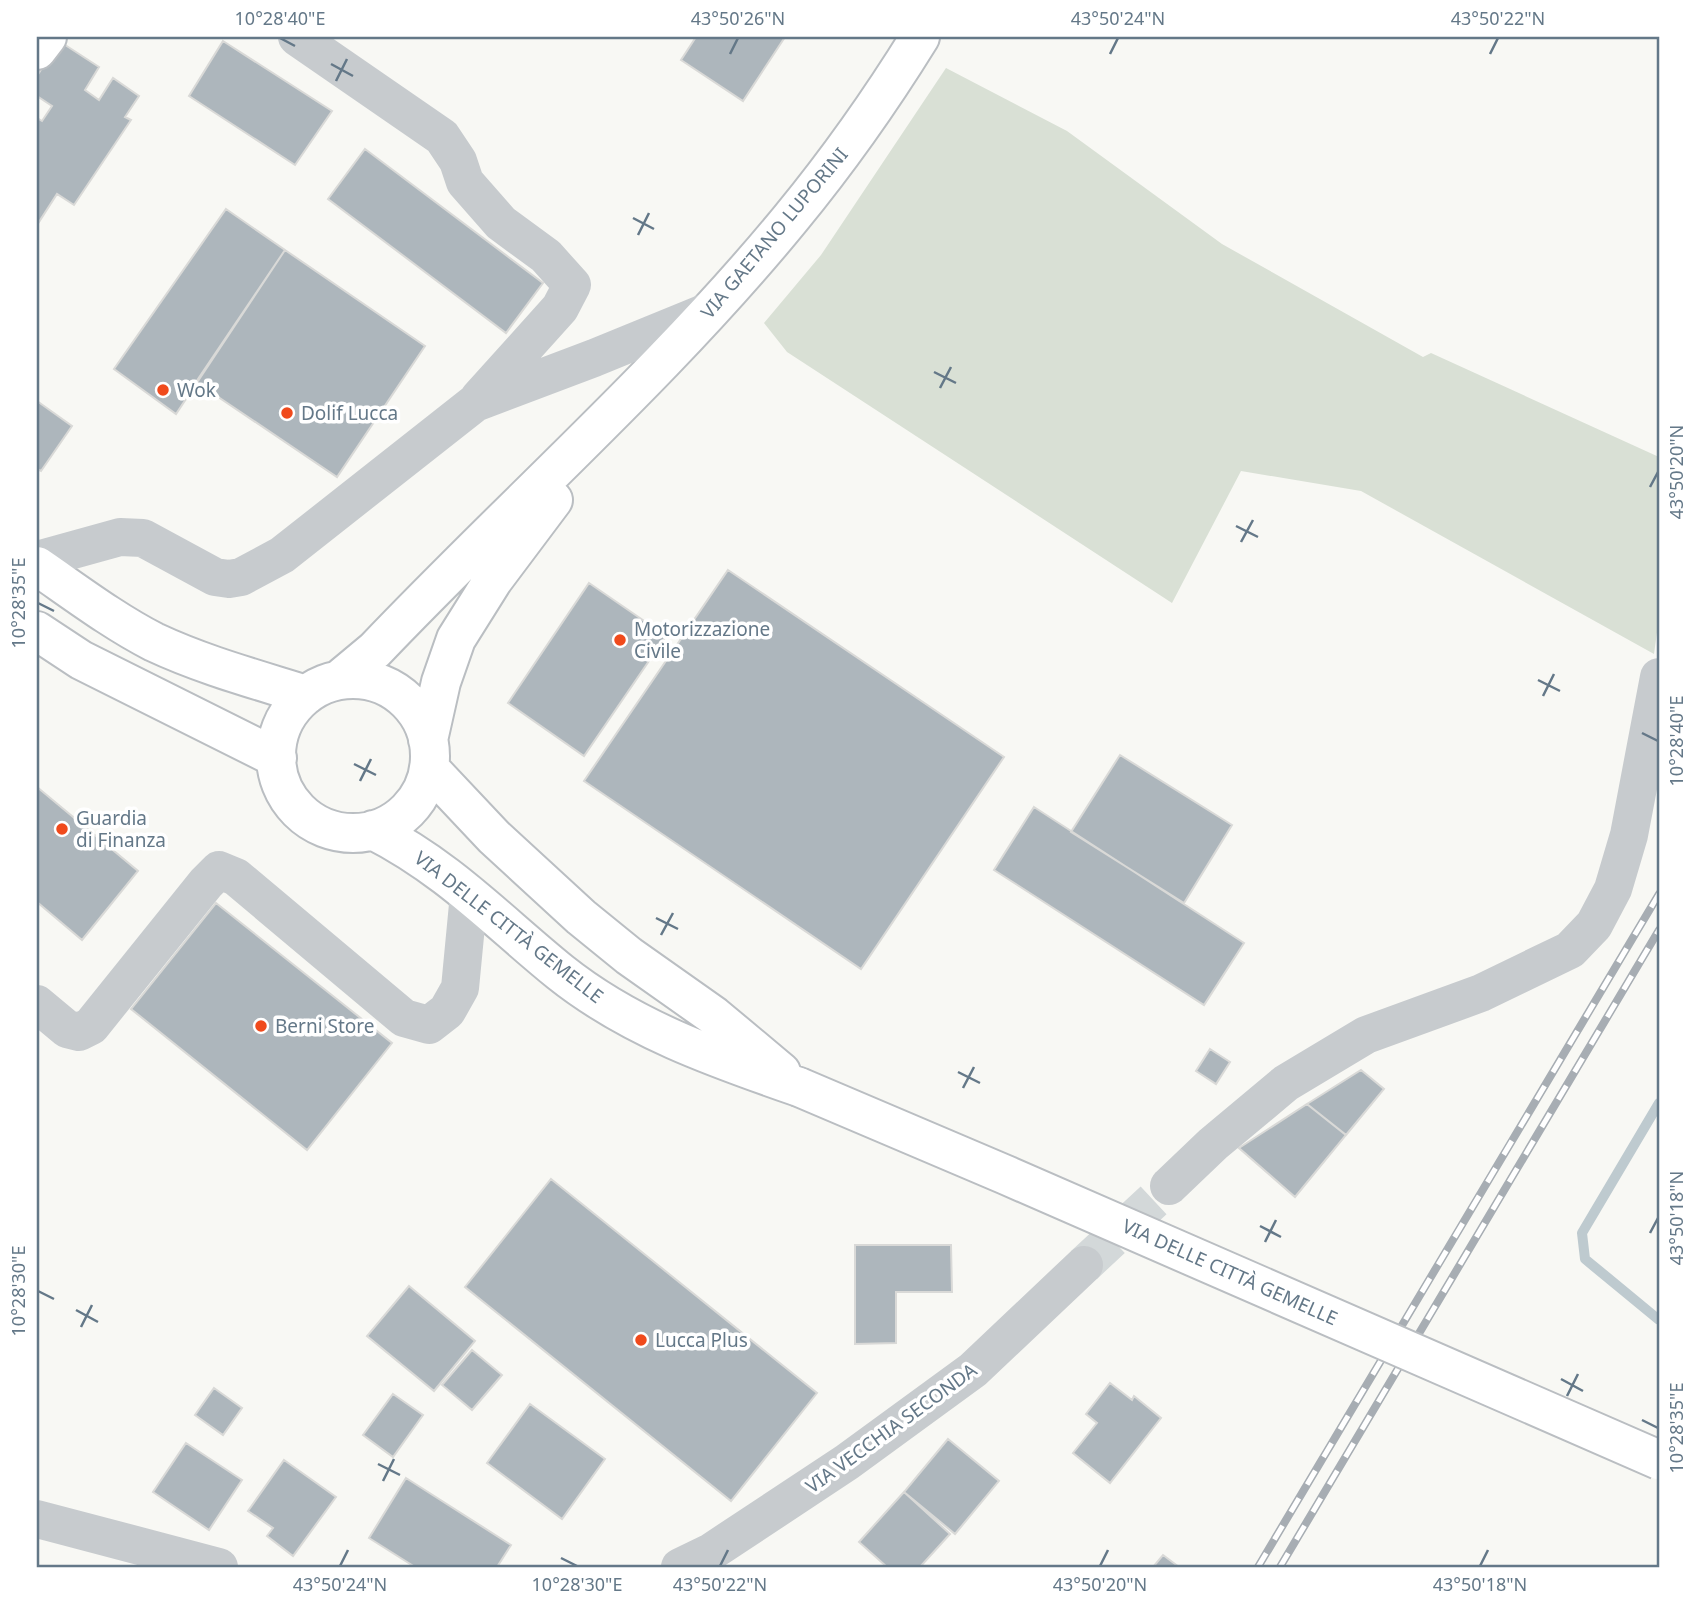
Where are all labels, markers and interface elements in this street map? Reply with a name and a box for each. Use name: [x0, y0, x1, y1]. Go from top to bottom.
text: 10°28'40"E: [235, 6, 325, 30]
text: 43°50'26"N: [691, 6, 785, 30]
text: 43°50'24"N: [1071, 6, 1165, 30]
text: 43°50'22"N: [1451, 6, 1545, 30]
street label: VIA GAETANO LUPORINI: [695, 142, 853, 324]
place label: Wok: [177, 377, 216, 403]
marker: Wok: [155, 382, 171, 398]
place label: Dolif Lucca: [301, 400, 398, 426]
marker: Dolif Lucca: [279, 405, 295, 421]
text: 43°50'20"N: [1664, 425, 1688, 519]
text: 10°28'35"E: [6, 558, 30, 648]
place label: Motorizzazione Civile: [634, 616, 770, 664]
marker: Motorizzazione Civile: [612, 632, 628, 648]
text: 10°28'40"E: [1664, 696, 1688, 786]
place label: Guardia di Finanza: [76, 805, 166, 853]
marker: Guardia di Finanza: [54, 821, 70, 837]
street label: VIA DELLE CITTÀ GEMELLE: [409, 845, 609, 1009]
place label: Berni Store: [275, 1013, 374, 1039]
marker: Berni Store: [253, 1018, 269, 1034]
text: 43°50'18"N: [1664, 1171, 1688, 1265]
street label: VIA DELLE CITTÀ GEMELLE: [1118, 1213, 1342, 1331]
text: 10°28'30"E: [6, 1246, 30, 1336]
place label: Lucca Plus: [655, 1327, 748, 1353]
marker: Lucca Plus: [633, 1332, 649, 1348]
street label: VIA VECCHIA SECONDA: [800, 1357, 983, 1499]
text: 10°28'35"E: [1664, 1383, 1688, 1473]
text: 43°50'24"N: [293, 1572, 387, 1596]
text: 10°28'30"E: [532, 1572, 622, 1596]
text: 43°50'22"N: [673, 1572, 767, 1596]
text: 43°50'20"N: [1053, 1572, 1147, 1596]
text: 43°50'18"N: [1433, 1572, 1527, 1596]

